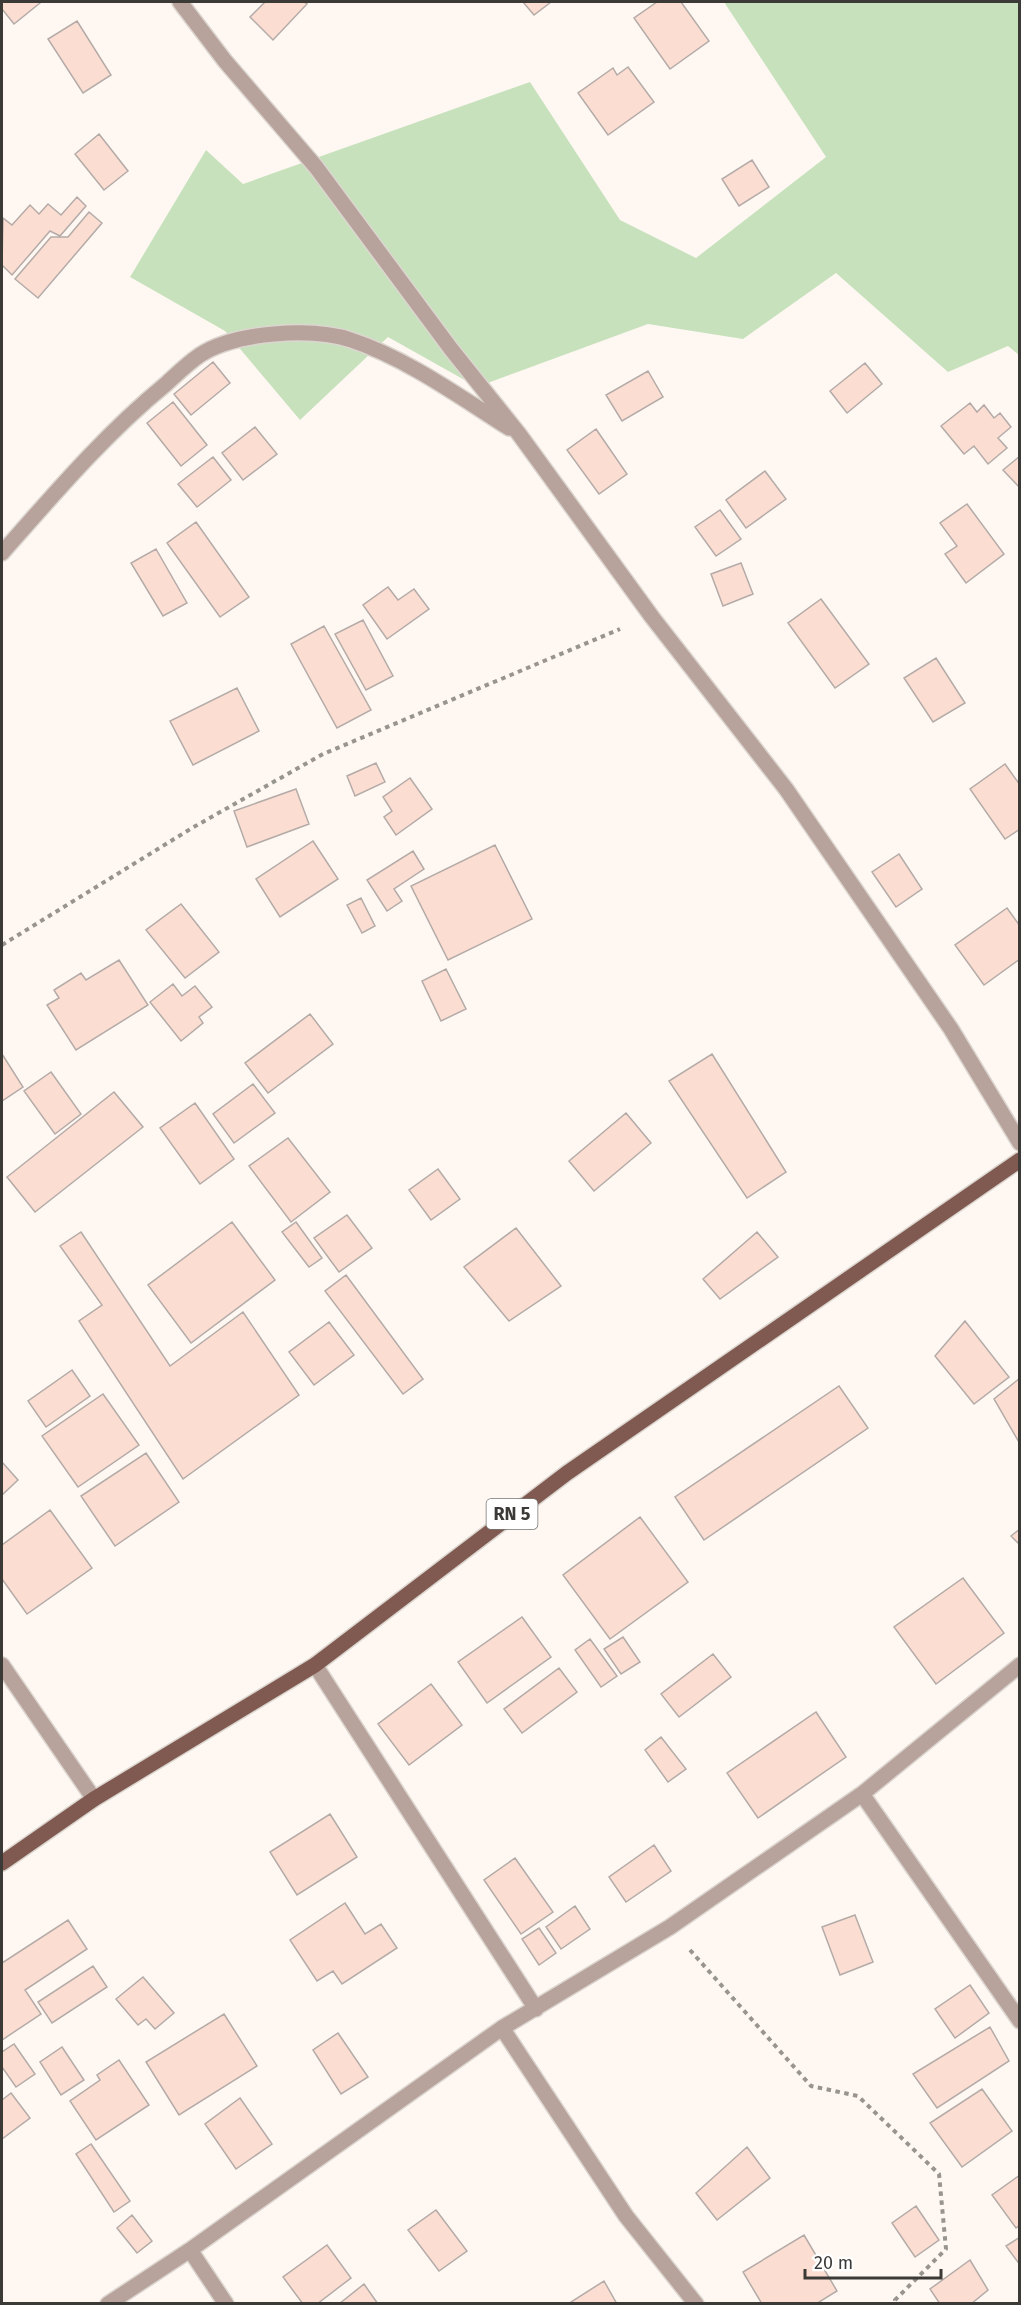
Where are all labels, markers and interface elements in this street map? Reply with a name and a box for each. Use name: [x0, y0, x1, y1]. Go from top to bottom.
road number: RN 5: [486, 1499, 538, 1529]
scale bar: [805, 2242, 942, 2280]
text: 20 m: [814, 2252, 853, 2274]

